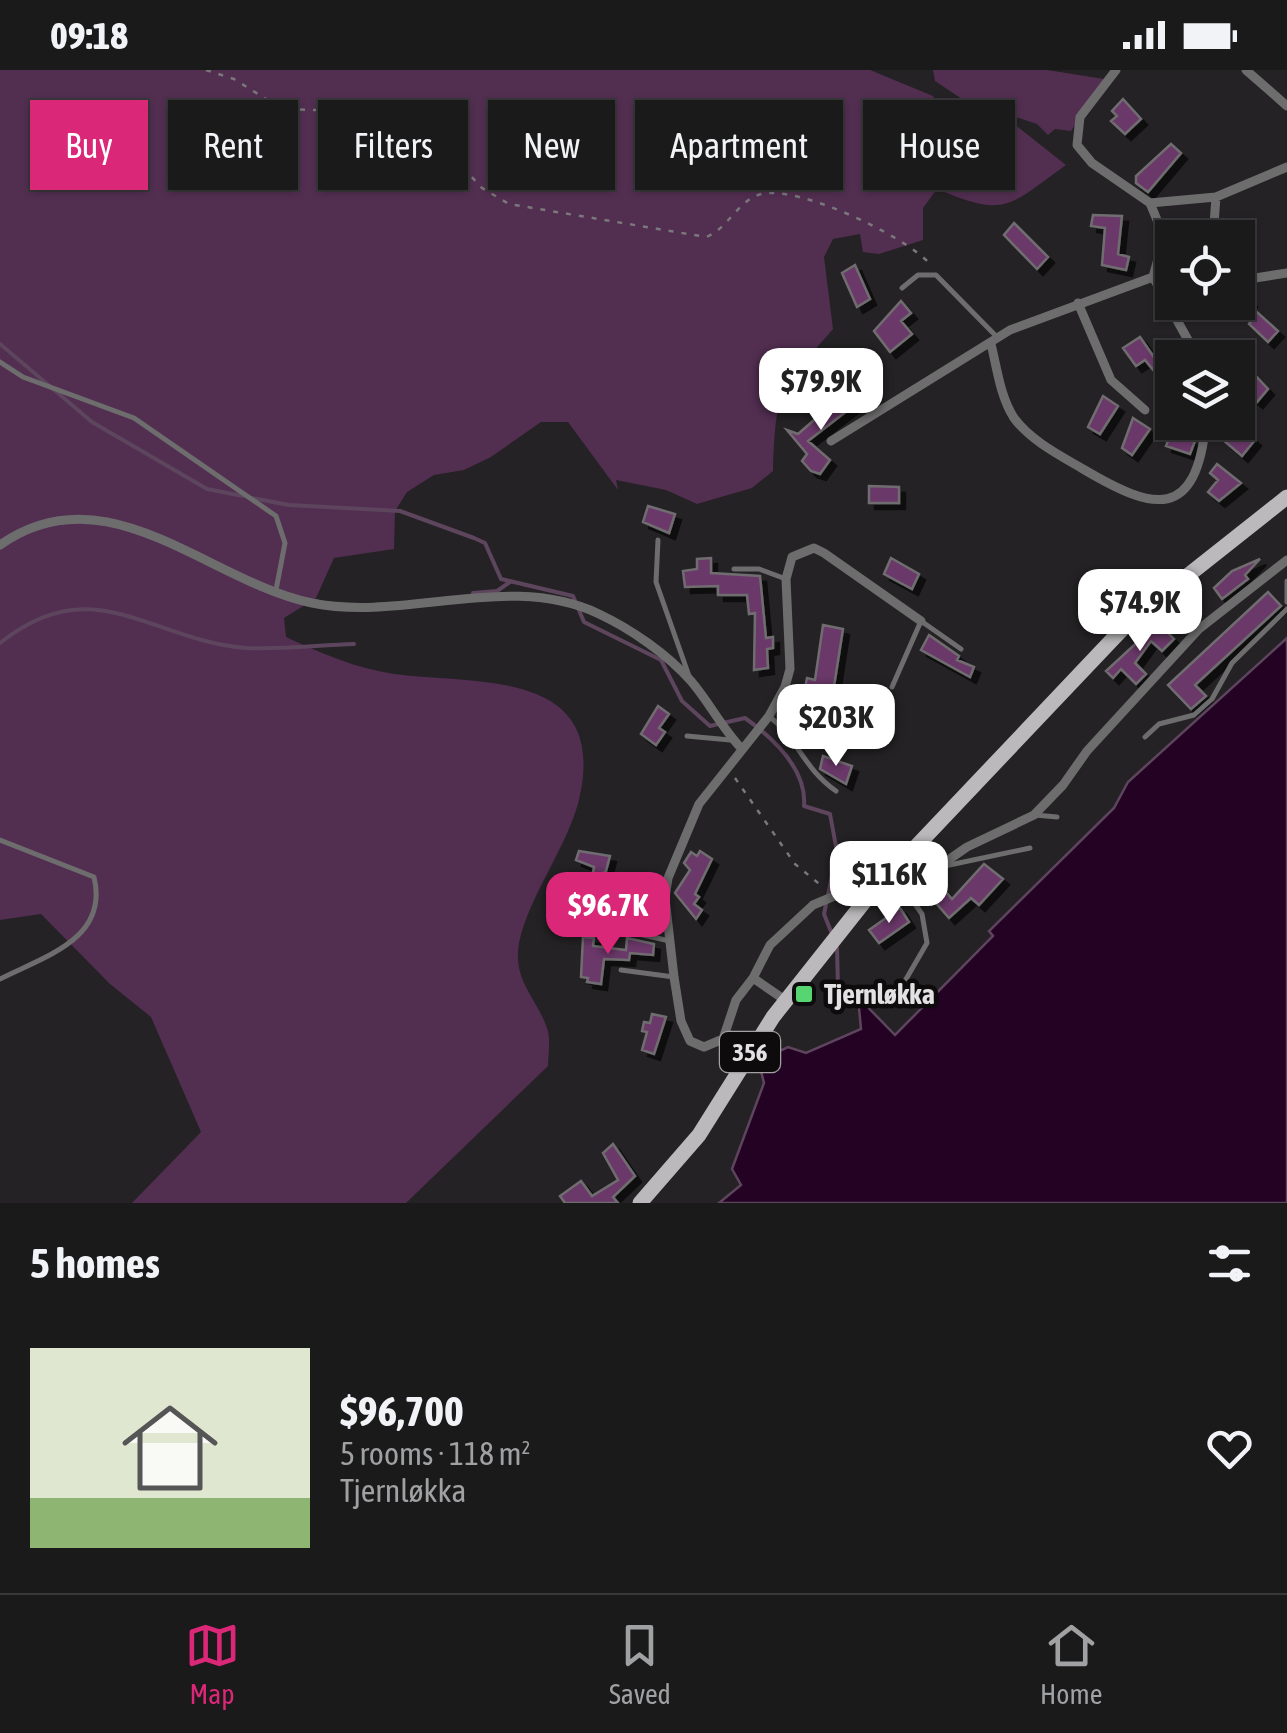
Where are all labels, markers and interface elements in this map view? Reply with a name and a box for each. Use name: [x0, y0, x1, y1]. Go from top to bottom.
text: 09:18: [50, 14, 128, 57]
chip: Buy: [30, 100, 148, 190]
chip: Rent: [168, 100, 298, 190]
chip: Filters: [318, 100, 468, 190]
chip: New: [488, 100, 615, 190]
chip: Apartment: [635, 100, 843, 190]
chip: House: [863, 100, 1015, 190]
map controls: [1155, 220, 1255, 440]
button: locate: [1155, 220, 1255, 320]
button: layers: [1155, 340, 1255, 440]
pin: $79.9K: [740, 348, 902, 433]
text: $79.9K: [781, 362, 861, 399]
pin: $74.9K: [1059, 569, 1221, 654]
text: $74.9K: [1100, 583, 1180, 620]
pin: $203K: [766, 684, 906, 769]
text: $203K: [799, 698, 873, 735]
pin: $116K: [819, 841, 959, 926]
text: $116K: [852, 855, 926, 892]
pin: $96.7K: [527, 872, 689, 957]
text: $96.7K: [568, 886, 648, 923]
place label: Tjernløkka: [824, 978, 935, 1010]
marker: Tjernløkka: [793, 983, 815, 1005]
road number: 356: [720, 1032, 780, 1072]
icon: filters: [1202, 1236, 1257, 1291]
text: 5 homes: [30, 1239, 160, 1287]
text: $96,700: [340, 1387, 464, 1435]
icon: home: [110, 1388, 230, 1508]
icon: heart: [1202, 1421, 1257, 1476]
text: 5 rooms · 118 m²: [340, 1435, 530, 1472]
text: Tjernløkka: [340, 1472, 467, 1509]
tab: Map: [185, 1618, 240, 1710]
tab: Saved: [609, 1618, 671, 1710]
tab: Home: [1040, 1618, 1102, 1710]

